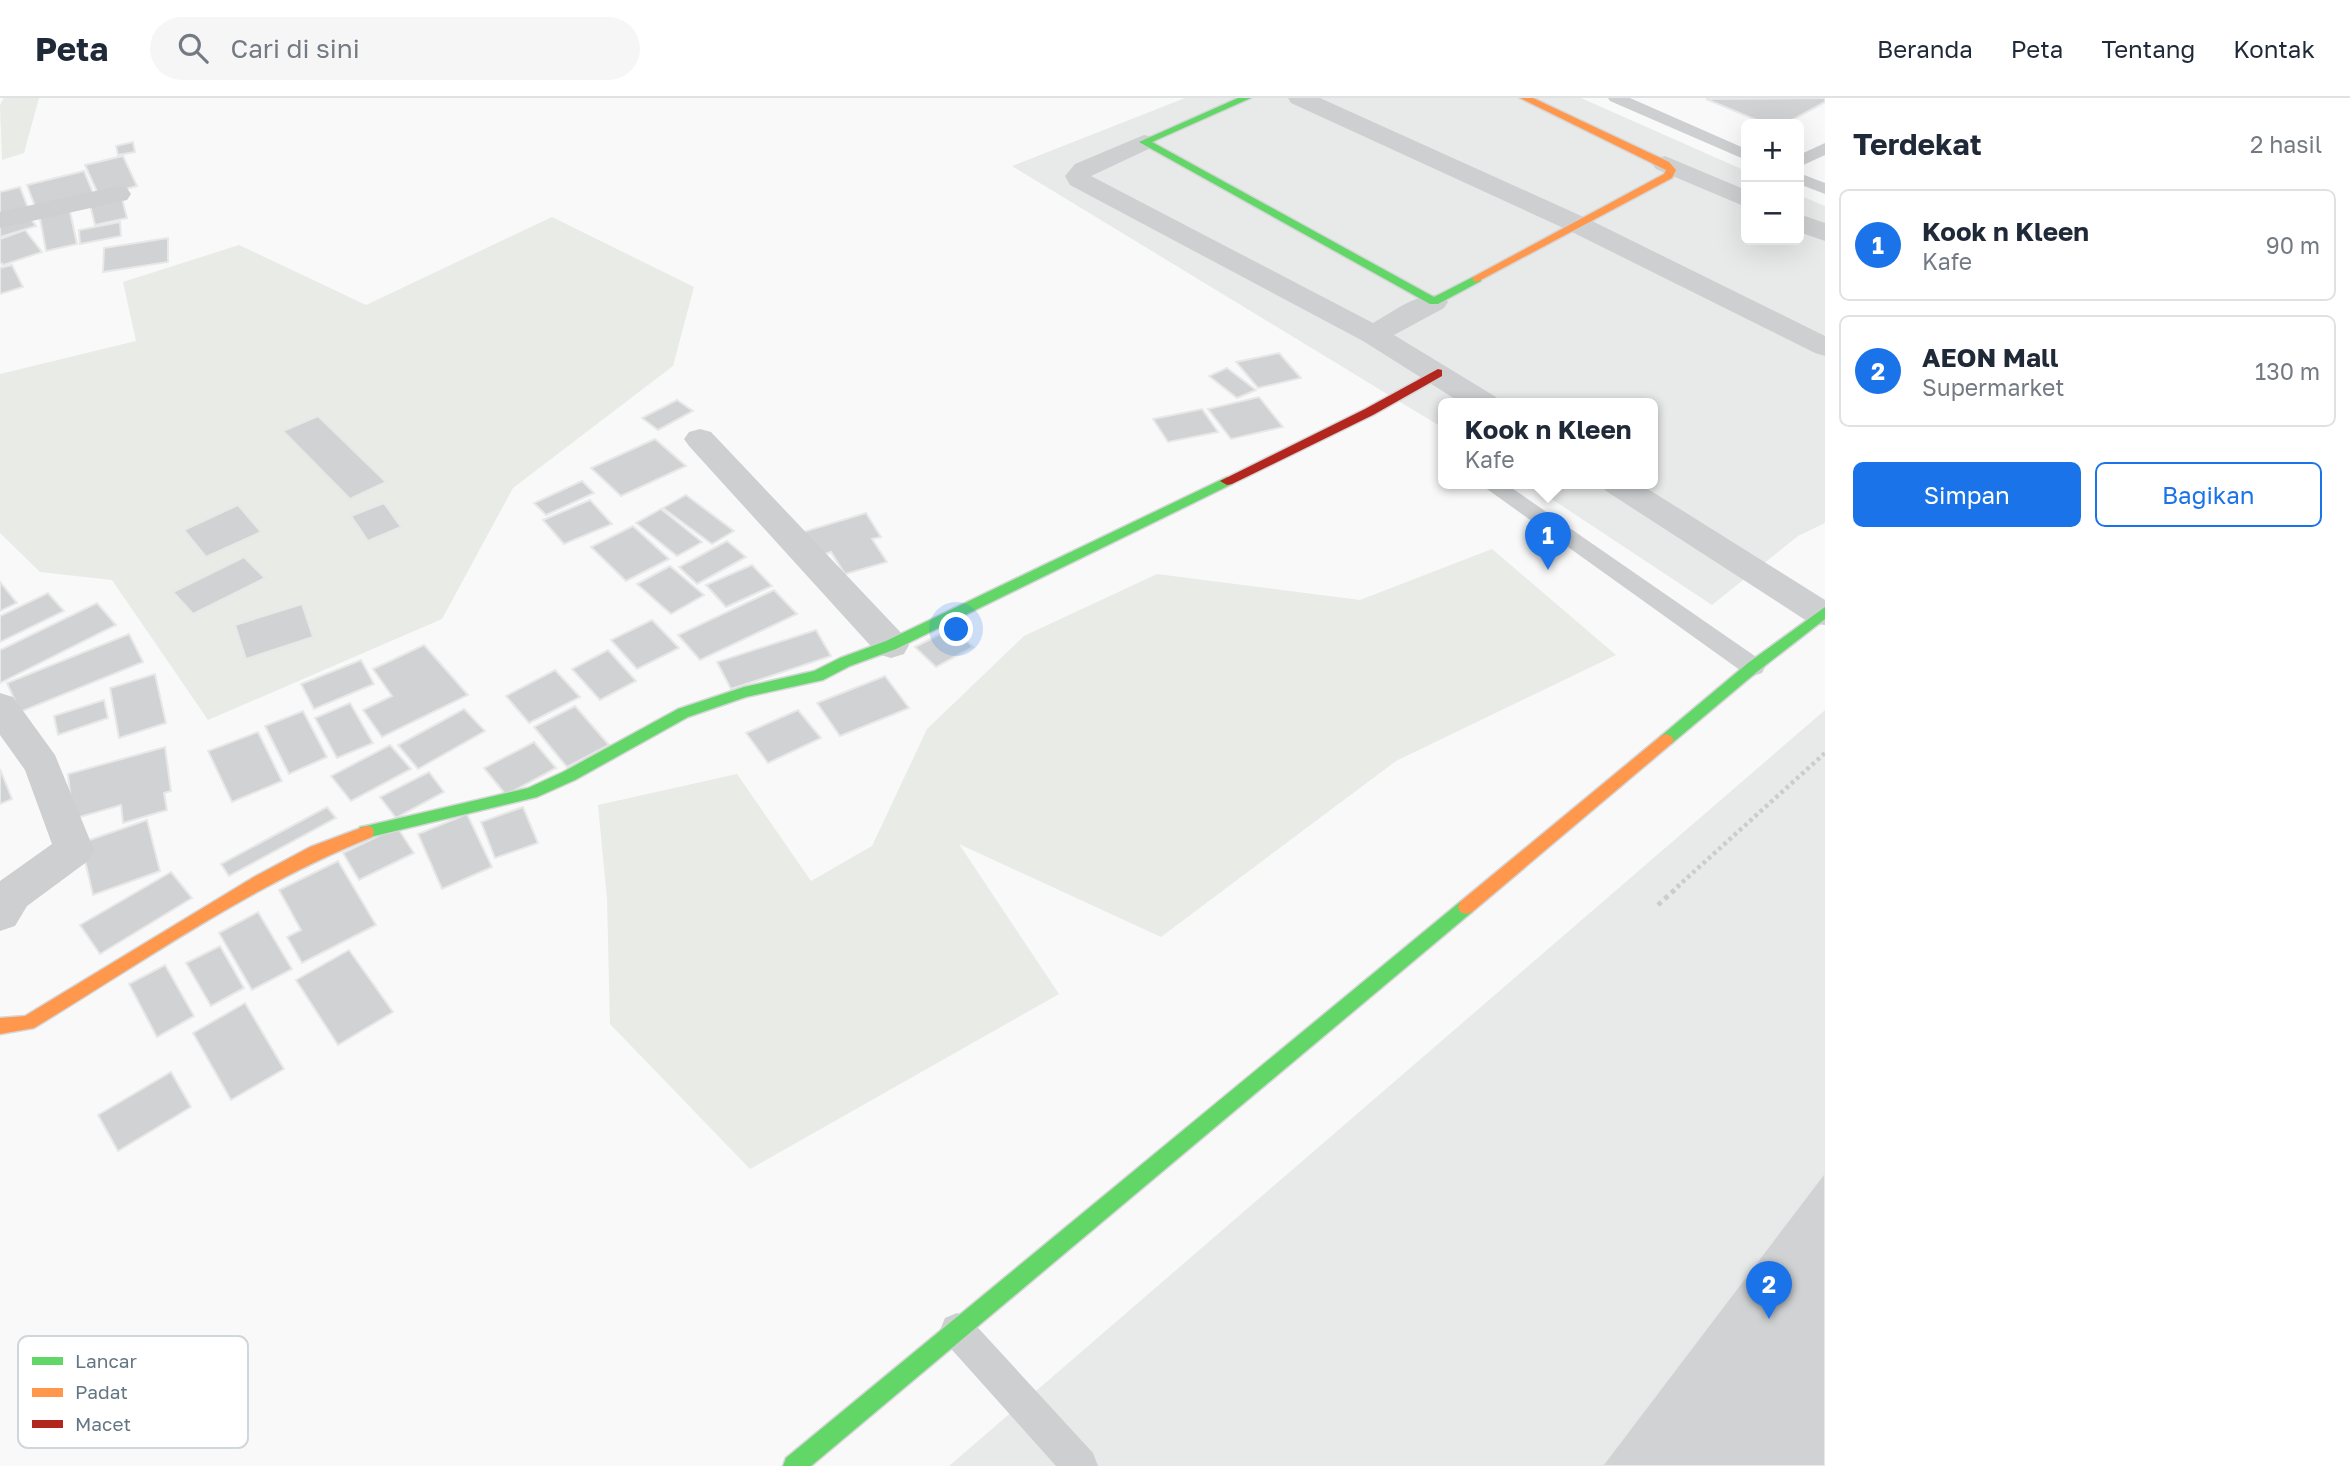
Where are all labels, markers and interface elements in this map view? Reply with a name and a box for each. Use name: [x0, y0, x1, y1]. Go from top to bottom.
search box: [150, 17, 640, 80]
text: Peta: [35, 29, 108, 68]
icon: search: [174, 29, 212, 67]
text: Cari di sini: [230, 33, 360, 64]
text: Beranda: [1877, 34, 1973, 63]
text: Peta: [2011, 34, 2063, 63]
text: Tentang: [2101, 34, 2195, 63]
text: Kontak: [2233, 34, 2315, 63]
map controls: [1741, 119, 1804, 245]
button: +: [1741, 119, 1804, 182]
text: Terdekat: [1853, 126, 1982, 162]
text: 2 hasil: [2250, 130, 2322, 158]
button: −: [1741, 182, 1804, 245]
text: Kook n Kleen: [1922, 216, 2089, 247]
text: 1: [1872, 231, 1884, 259]
text: 90 m: [2266, 231, 2320, 259]
text: Kafe: [1922, 247, 1972, 275]
text: AEON Mall: [1922, 342, 2058, 373]
text: 2: [1871, 357, 1885, 385]
text: 130 m: [2255, 357, 2320, 385]
text: Supermarket: [1922, 373, 2065, 401]
popup: [1438, 398, 1658, 489]
text: Kook n Kleen: [1464, 414, 1632, 445]
text: Kafe: [1464, 445, 1515, 473]
button: Simpan: [1853, 462, 2081, 527]
button: Bagikan: [2095, 462, 2322, 527]
pin: 1: [1525, 512, 1571, 570]
your location: [939, 612, 973, 646]
pin: 2: [1746, 1261, 1792, 1319]
legend: [18, 1336, 248, 1448]
text: Lancar: [75, 1349, 138, 1372]
text: Padat: [75, 1380, 128, 1403]
text: Macet: [75, 1412, 131, 1435]

